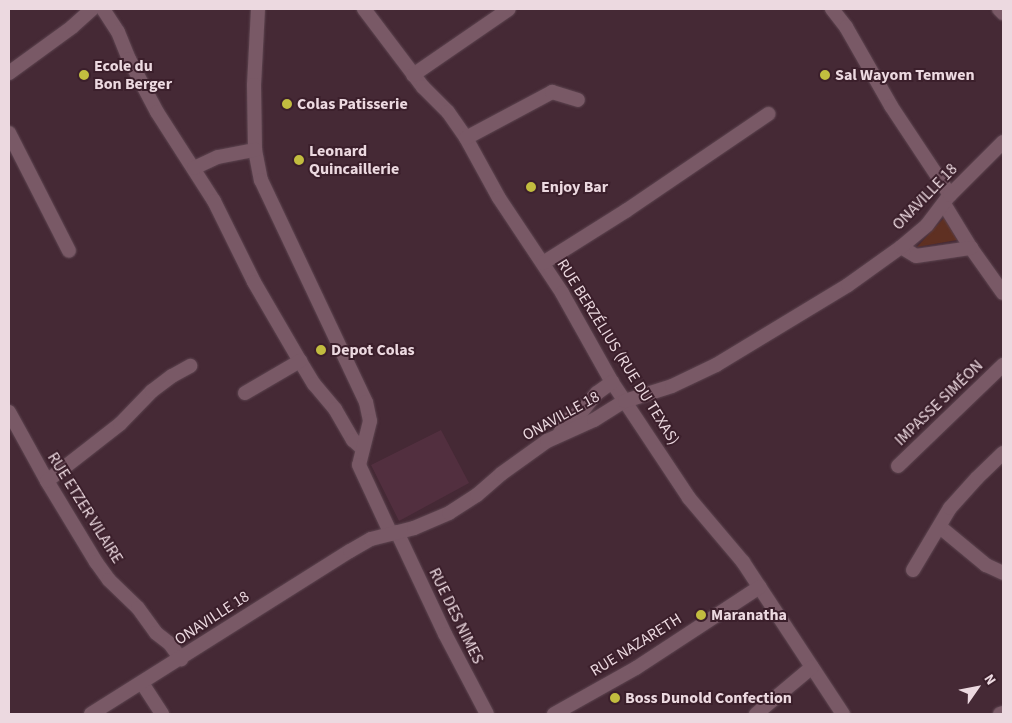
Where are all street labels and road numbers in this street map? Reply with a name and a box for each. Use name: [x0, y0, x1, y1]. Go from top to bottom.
street label: ONAVILLE 18: [889, 160, 961, 234]
street label: RUE BERZÉLIUS (RUE DU TEXAS): [553, 256, 683, 448]
street label: IMPASSE SIMÉON: [891, 356, 987, 450]
street label: ONAVILLE 18: [519, 387, 603, 445]
street label: RUE ETZER VILAIRE: [43, 449, 127, 567]
street label: RUE DES NIMES: [425, 565, 487, 667]
street label: ONAVILLE 18: [171, 587, 253, 649]
street label: RUE NAZARETH: [587, 609, 685, 681]

